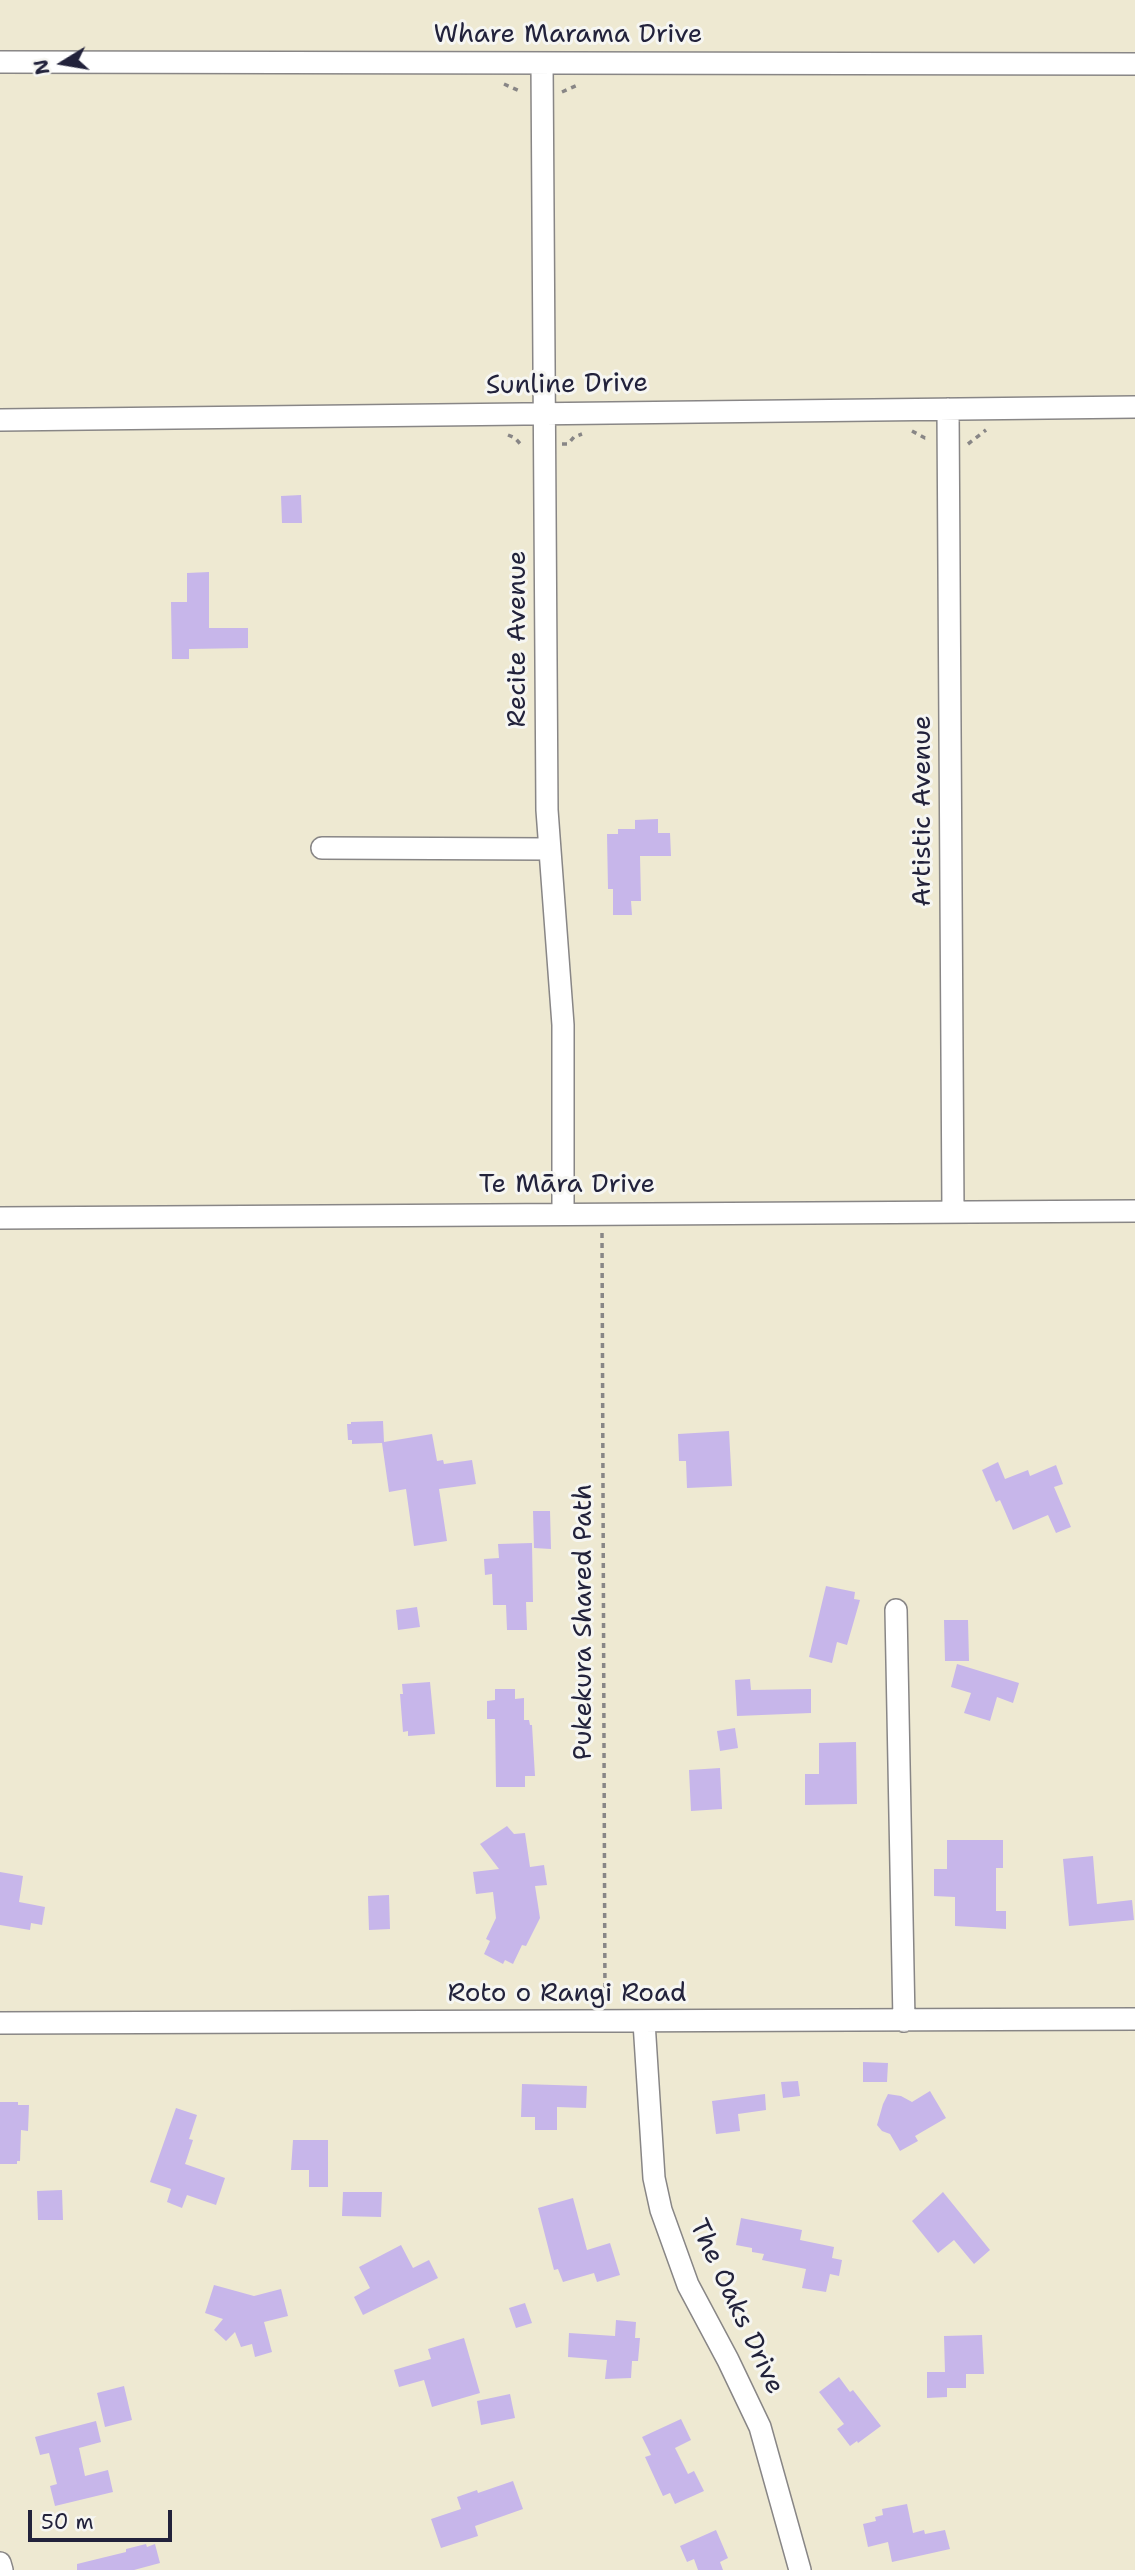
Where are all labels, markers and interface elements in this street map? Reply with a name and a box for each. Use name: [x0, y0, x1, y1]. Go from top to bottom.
street label: Whare Marama Drive: [433, 19, 703, 51]
north arrow: [28, 28, 98, 98]
text: N: [28, 57, 56, 77]
street label: Sunline Drive: [486, 368, 648, 402]
street label: Recite Avenue: [502, 550, 534, 728]
street label: Artistic Avenue: [907, 715, 939, 907]
street label: Te Māra Drive: [479, 1169, 655, 1201]
street label: Pukekura Shared Path: [568, 1484, 600, 1760]
street label: Roto o Rangi Road: [448, 1978, 686, 2010]
street label: The Oaks Drive: [682, 2215, 790, 2399]
scale bar: [32, 2496, 175, 2540]
text: 50 m: [41, 2508, 94, 2536]

